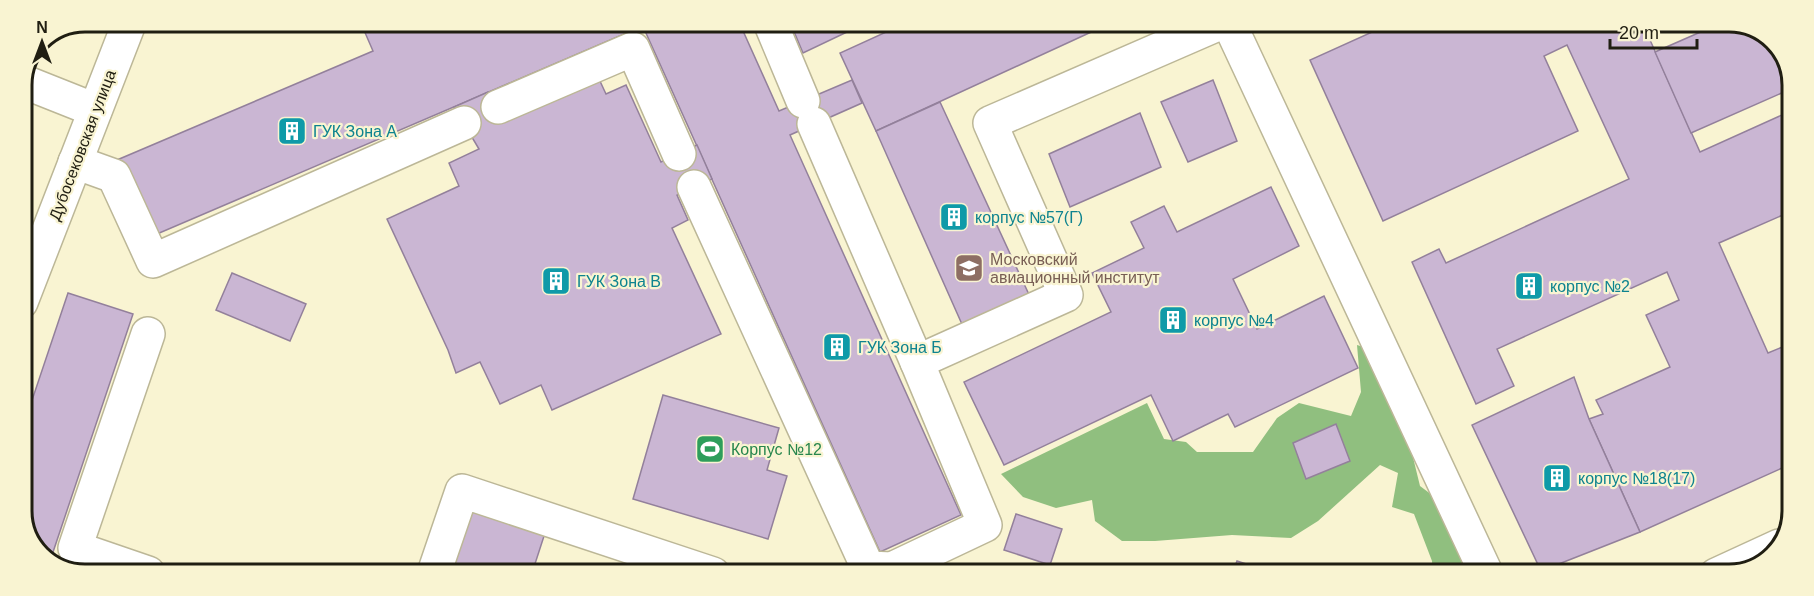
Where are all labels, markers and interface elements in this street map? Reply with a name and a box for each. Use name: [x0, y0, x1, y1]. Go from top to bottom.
north arrow: [12, 12, 72, 72]
scale bar: [1610, 12, 1697, 50]
text: N: [36, 19, 48, 36]
text: 20 m: [1619, 23, 1659, 43]
street label: Дубосековская улица: [46, 67, 119, 223]
building icon: ГУК Зона А: [276, 115, 308, 147]
place label: ГУК Зона А: [313, 123, 397, 140]
building icon: корпус №57(Г): [938, 201, 970, 233]
place label: корпус №57(Г): [975, 209, 1083, 226]
place label: Московский авиационный институт: [990, 251, 1160, 286]
school or university icon: Московский авиационный институт: [953, 252, 985, 284]
building icon: ГУК Зона В: [540, 265, 572, 297]
building icon: корпус №2: [1513, 270, 1545, 302]
place label: ГУК Зона В: [577, 273, 661, 290]
place label: корпус №2: [1550, 278, 1630, 295]
building icon: корпус №4: [1157, 304, 1189, 336]
place label: корпус №4: [1194, 312, 1274, 329]
building icon: ГУК Зона Б: [821, 331, 853, 363]
place label: ГУК Зона Б: [858, 339, 942, 356]
sports icon: Корпус №12: [694, 433, 726, 465]
place label: Корпус №12: [731, 441, 822, 458]
building icon: корпус №18(17): [1541, 462, 1573, 494]
place label: корпус №18(17): [1578, 470, 1695, 487]

